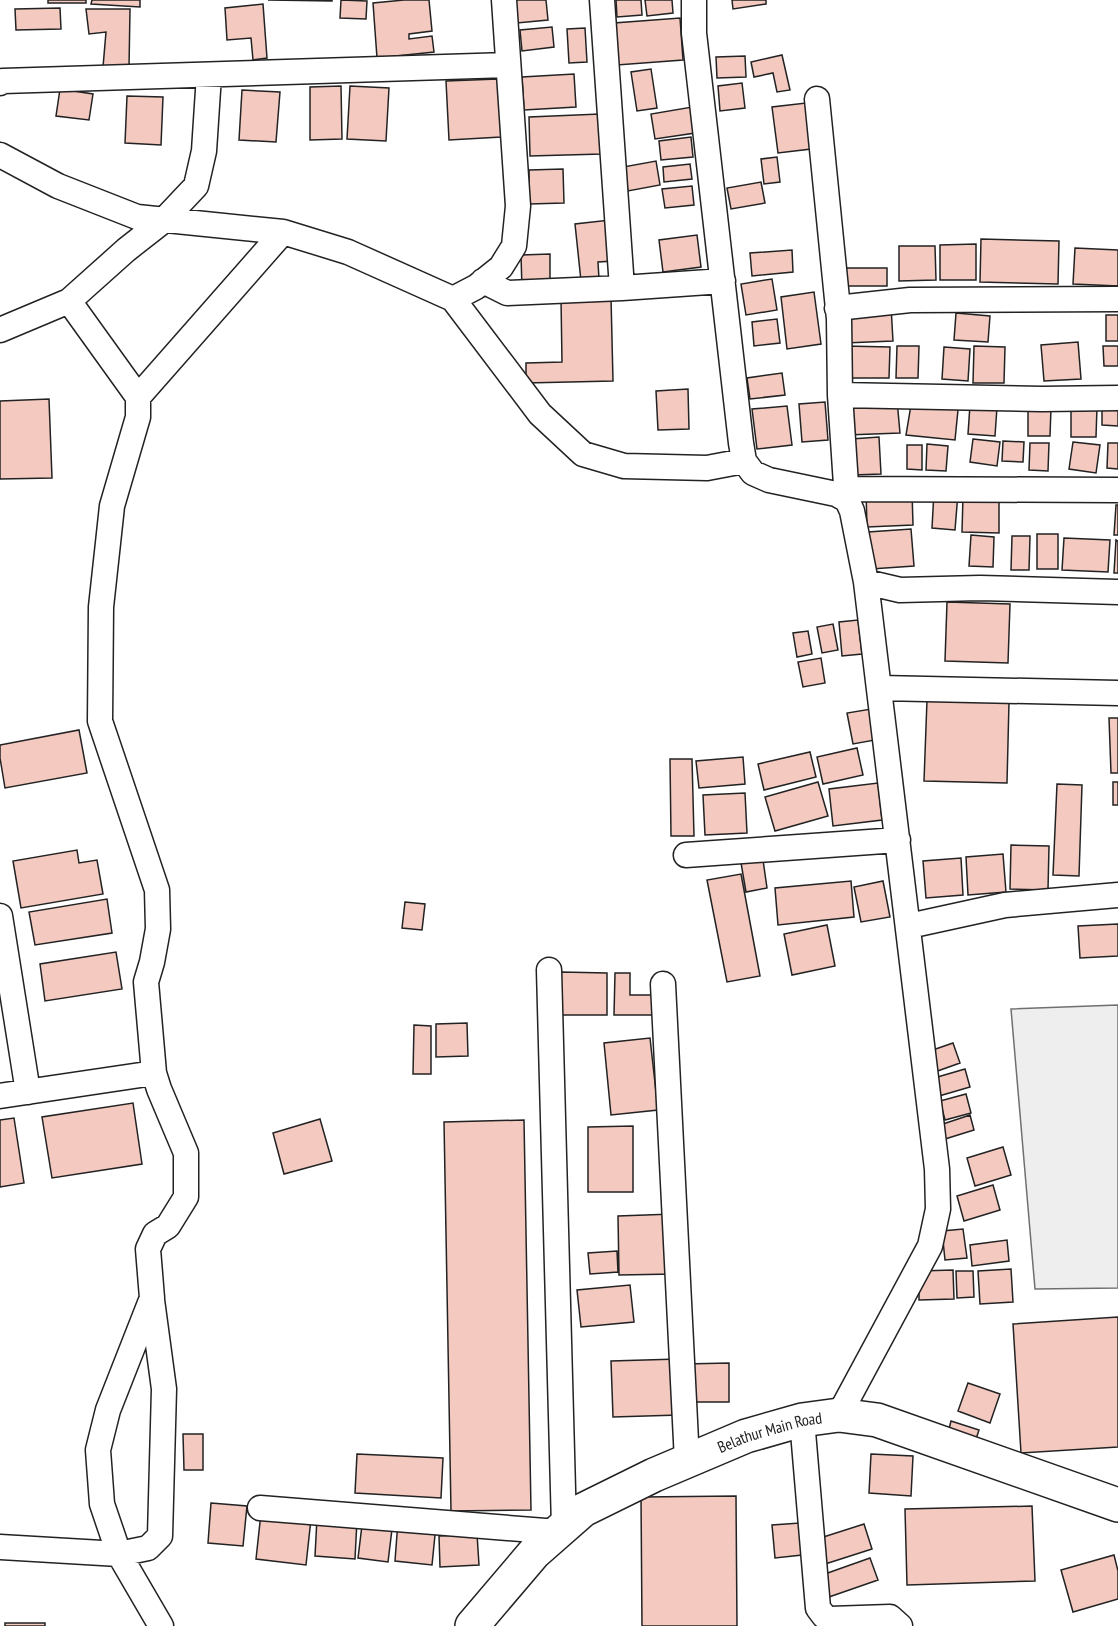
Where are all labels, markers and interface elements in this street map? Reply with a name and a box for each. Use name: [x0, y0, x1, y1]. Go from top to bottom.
street label: Belathur Main Road: [714, 1407, 823, 1457]

